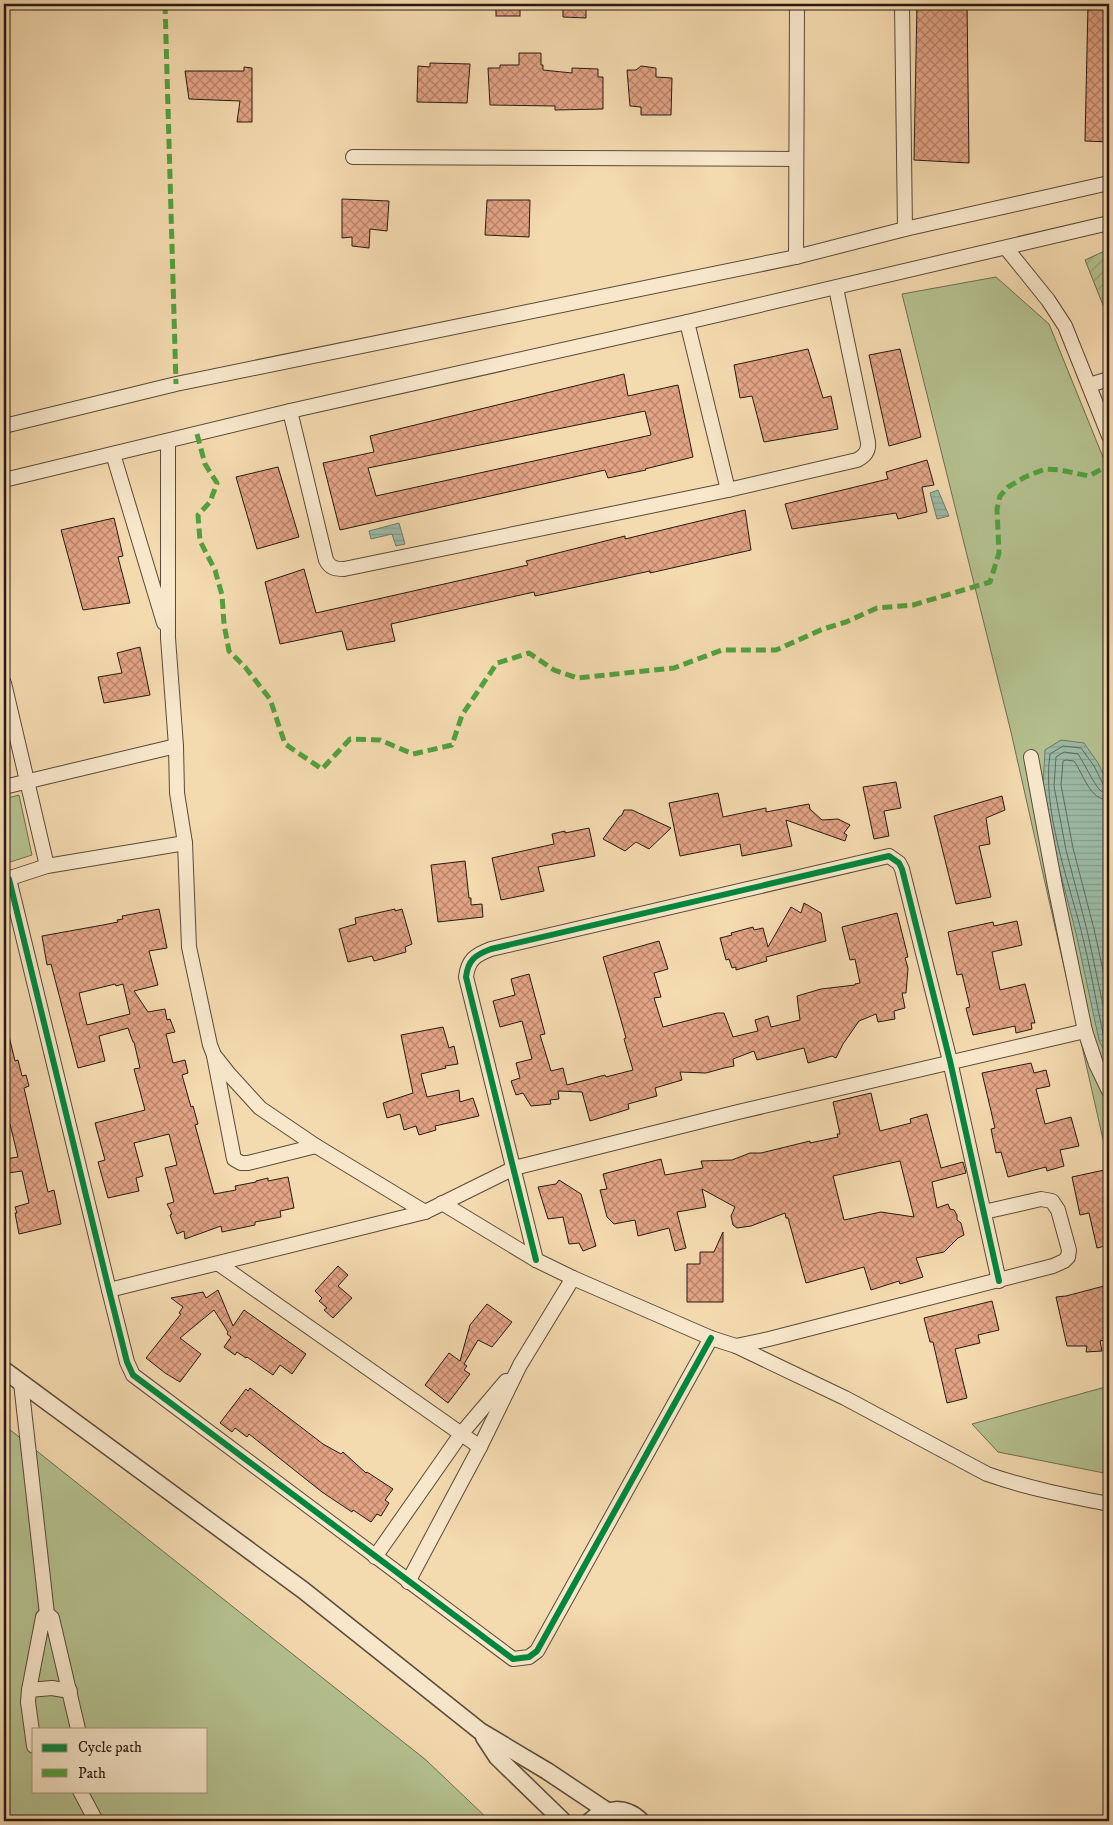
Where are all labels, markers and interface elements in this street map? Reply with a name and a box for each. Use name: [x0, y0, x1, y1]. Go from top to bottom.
legend: [32, 1728, 208, 1792]
text: Cycle path: [78, 1738, 142, 1757]
text: Path: [78, 1764, 106, 1783]

